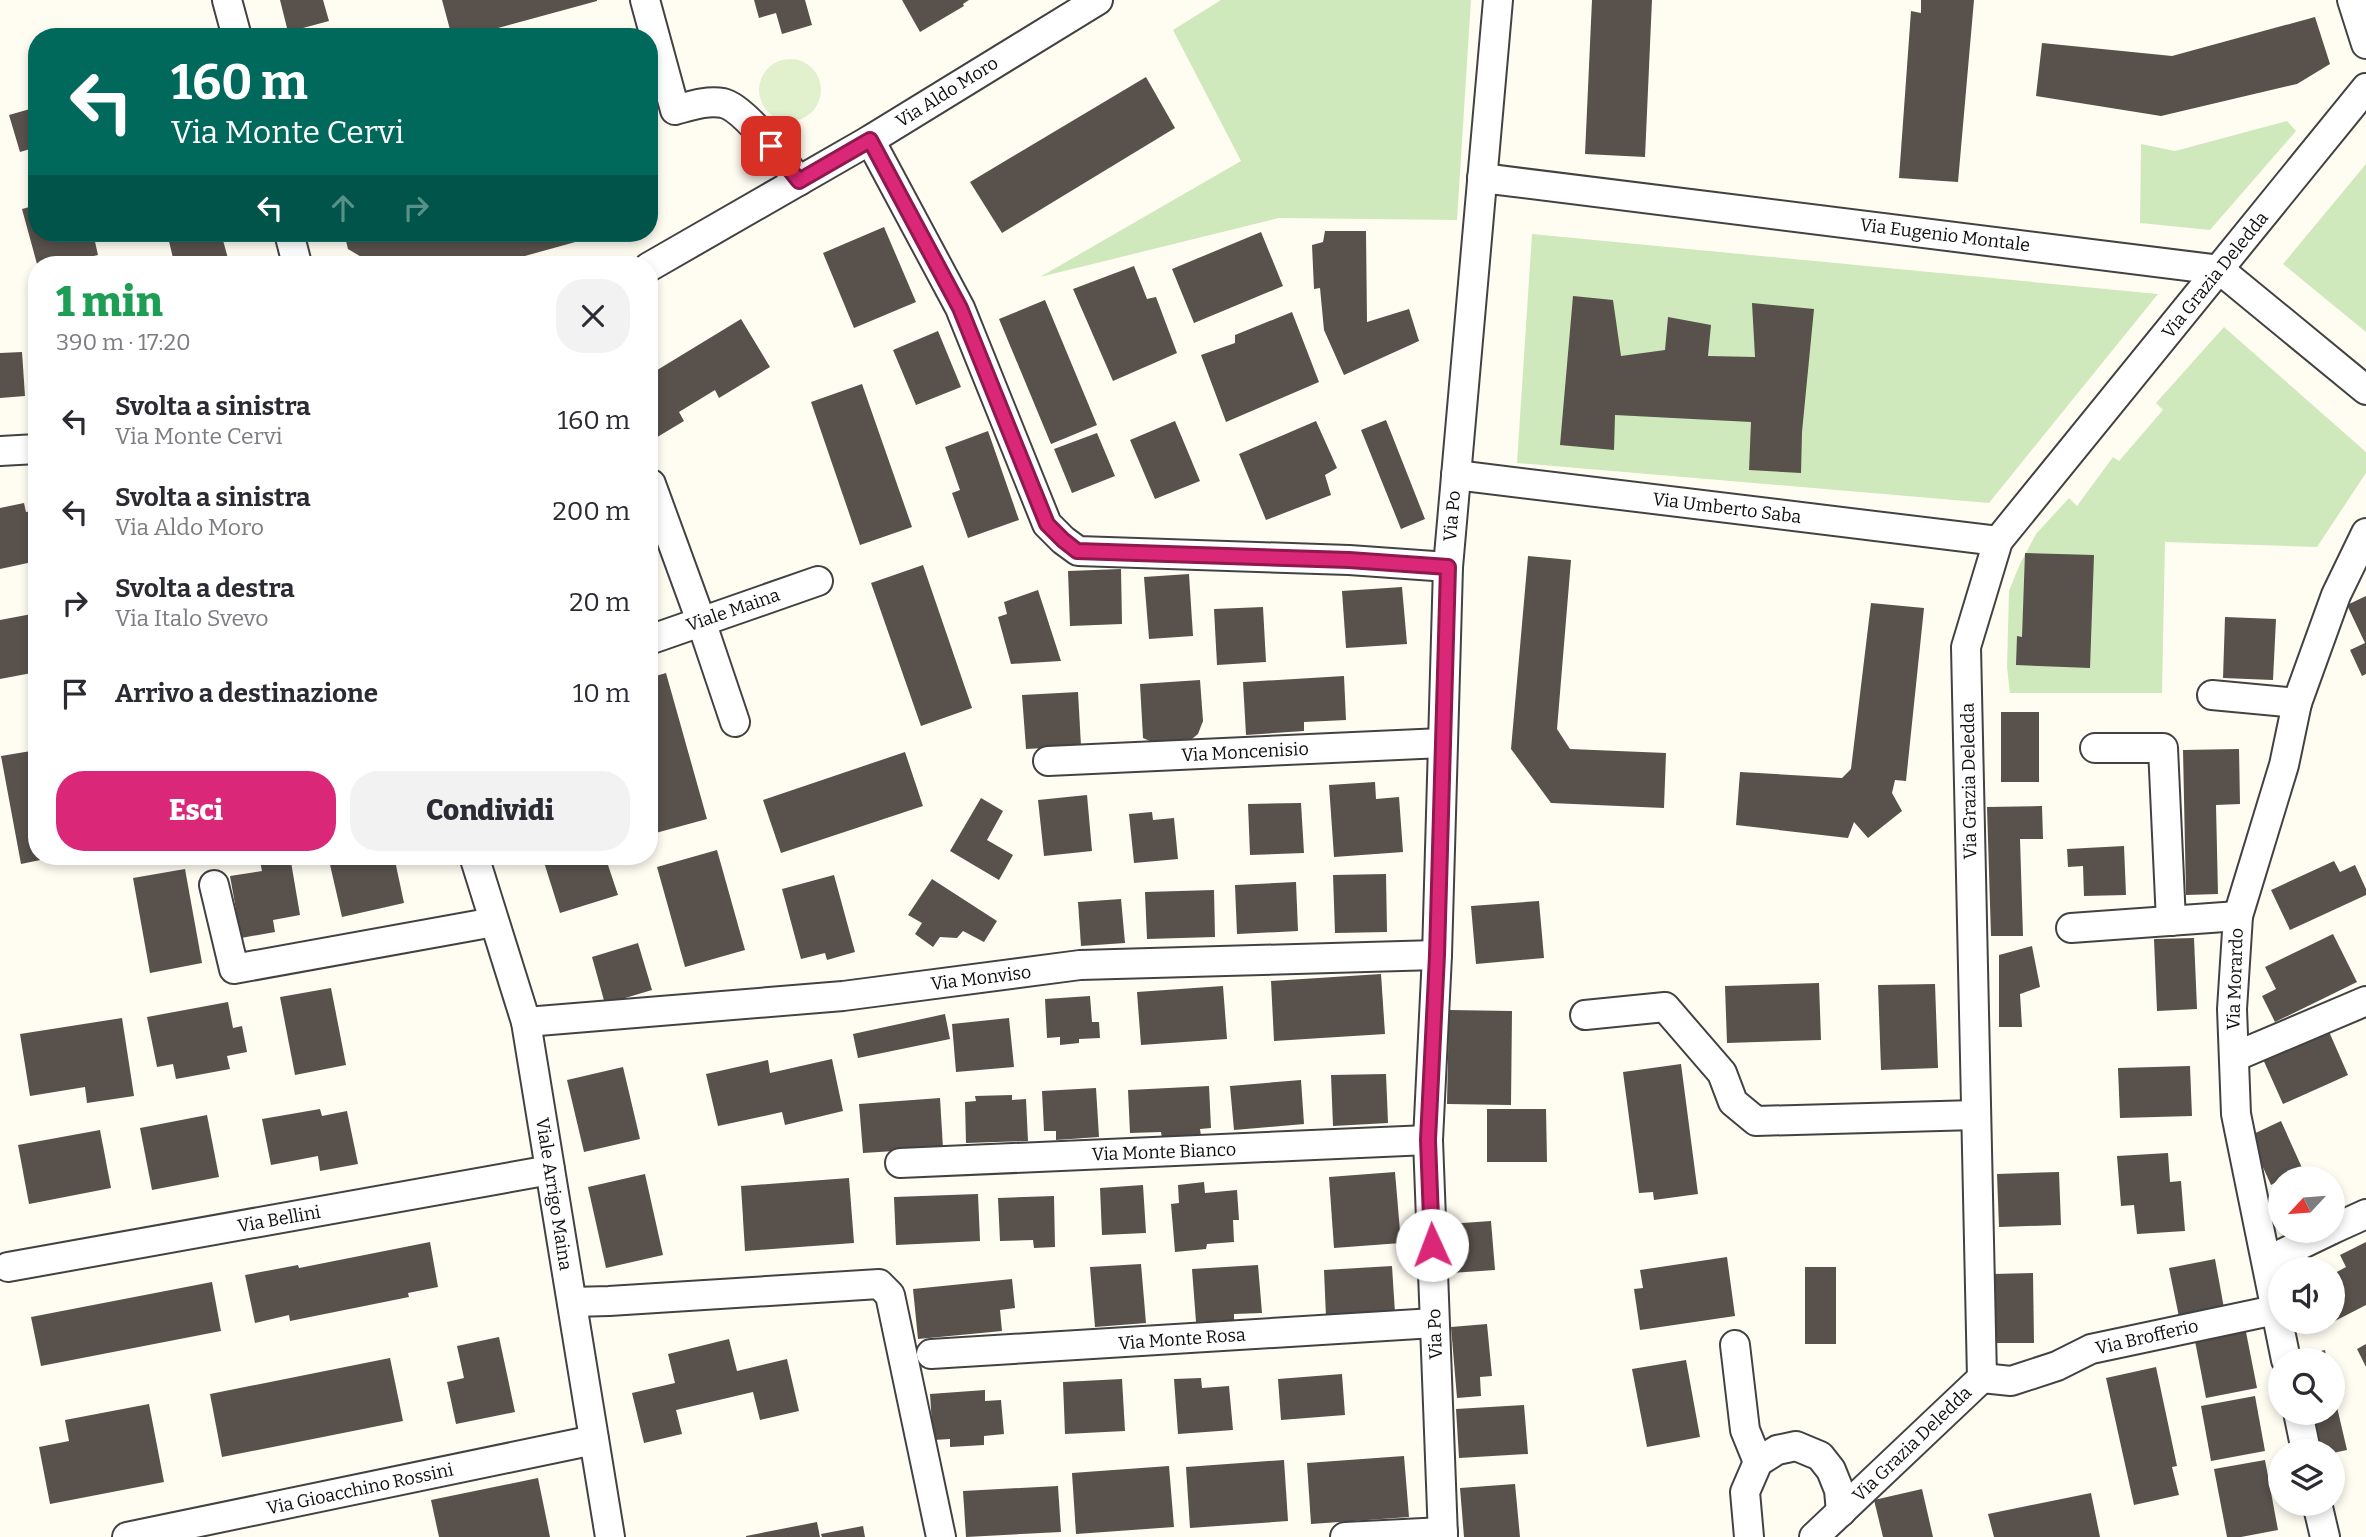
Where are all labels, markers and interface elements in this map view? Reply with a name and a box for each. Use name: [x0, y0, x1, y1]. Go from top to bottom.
street label: Via Aldo Moro: [892, 52, 1002, 132]
text: 160 m: [171, 53, 308, 112]
icon: left: [56, 56, 147, 147]
text: Via Monte Cervi: [171, 113, 404, 151]
pin: [741, 116, 801, 176]
icon: arrive: [752, 127, 790, 165]
icon: left: [251, 189, 289, 227]
icon: ahead: [324, 189, 362, 227]
icon: right: [397, 189, 435, 227]
street label: Via Grazia Deledda: [2157, 207, 2273, 343]
street label: Via Eugenio Montale: [1859, 214, 2031, 256]
text: 1 min: [56, 277, 163, 327]
button: close: [556, 279, 630, 353]
text: 390 m · 17:20: [56, 328, 191, 356]
text: Svolta a sinistra: [115, 391, 311, 422]
icon: left: [56, 402, 94, 440]
text: 160 m: [558, 405, 630, 436]
text: Via Monte Cervi: [115, 422, 283, 450]
text: Svolta a sinistra: [115, 482, 311, 513]
street label: Via Umberto Saba: [1651, 488, 1803, 528]
street label: Via Po: [1439, 490, 1465, 542]
icon: left: [56, 493, 94, 531]
text: 200 m: [553, 496, 630, 527]
text: Via Aldo Moro: [115, 513, 264, 541]
text: Svolta a destra: [115, 573, 294, 604]
icon: right: [56, 584, 94, 622]
street label: Viale Maina: [683, 584, 783, 636]
text: 20 m: [569, 587, 630, 618]
text: Via Italo Svevo: [115, 604, 269, 632]
icon: arrive: [56, 675, 94, 713]
text: Arrivo a destinazione: [115, 678, 378, 709]
text: 10 m: [573, 678, 630, 709]
street label: Via Grazia Deledda: [1957, 702, 1981, 859]
street label: Via Moncenisio: [1181, 738, 1309, 766]
button: Esci: [56, 771, 336, 851]
button: Condividi: [350, 771, 630, 851]
street label: Via Morardo: [2222, 928, 2248, 1030]
street label: Via Monviso: [930, 961, 1032, 995]
street label: Viale Arrigo Maina: [531, 1116, 577, 1272]
street label: Via Monte Bianco: [1092, 1138, 1236, 1166]
north arrow: [2268, 1166, 2345, 1242]
map controls: [2268, 1166, 2345, 1516]
street label: Via Bellini: [236, 1201, 322, 1237]
position arrow: [1395, 1208, 1469, 1282]
button: sound: [2268, 1257, 2345, 1334]
street label: Via Po: [1423, 1308, 1447, 1360]
street label: Via Brofferio: [2094, 1315, 2200, 1359]
street label: Via Monte Rosa: [1118, 1324, 1247, 1354]
button: search: [2268, 1348, 2345, 1425]
street label: Via Grazia Deledda: [1848, 1382, 1976, 1506]
button: layers: [2268, 1439, 2345, 1516]
street label: Via Gioacchino Rossini: [265, 1458, 455, 1520]

